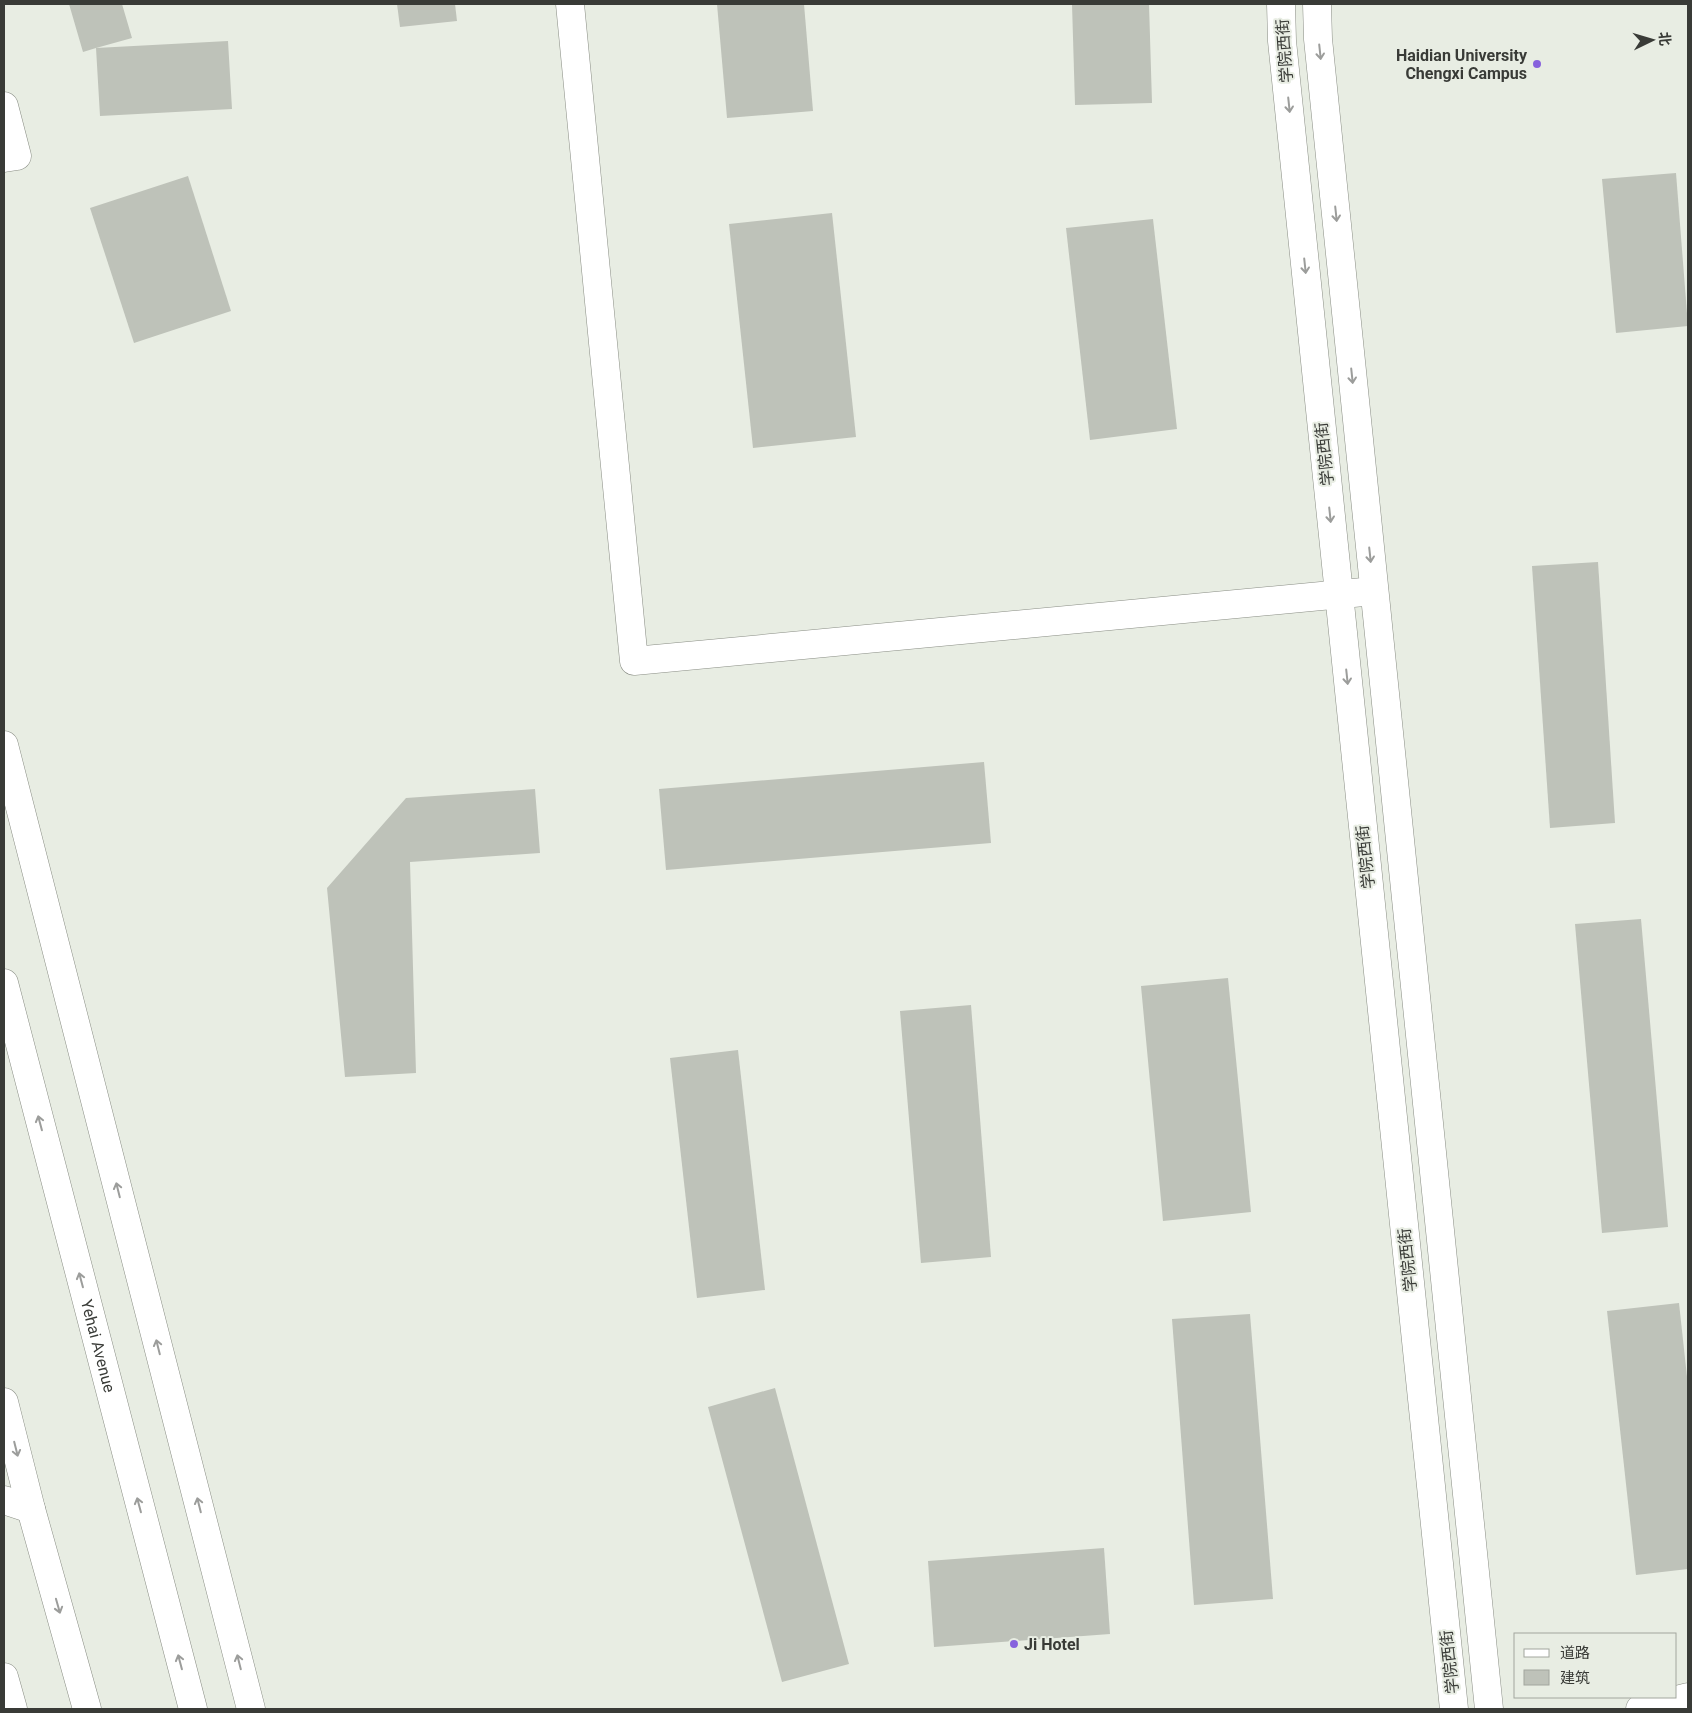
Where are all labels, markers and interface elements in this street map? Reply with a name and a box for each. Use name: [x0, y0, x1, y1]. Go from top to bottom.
north arrow: [1627, 15, 1677, 65]
street label: 学院西街: [1273, 18, 1296, 84]
text: 北: [1656, 31, 1674, 47]
one-way arrow: [1315, 44, 1324, 60]
place label: Haidian University Chengxi Campus: [1396, 46, 1528, 83]
marker: Haidian University Chengxi Campus: [1531, 58, 1543, 70]
one-way arrow: [1284, 96, 1293, 112]
one-way arrow: [1331, 206, 1341, 222]
one-way arrow: [1300, 258, 1310, 274]
one-way arrow: [1347, 367, 1357, 383]
street label: 学院西街: [1312, 421, 1337, 487]
one-way arrow: [1325, 507, 1335, 523]
one-way arrow: [1365, 547, 1375, 563]
one-way arrow: [1342, 668, 1351, 684]
street label: 学院西街: [1353, 824, 1378, 890]
one-way arrow: [35, 1115, 44, 1131]
one-way arrow: [113, 1182, 122, 1198]
street label: 学院西街: [1395, 1227, 1420, 1293]
one-way arrow: [76, 1272, 85, 1288]
street label: Yehai Avenue: [77, 1298, 119, 1395]
one-way arrow: [153, 1340, 163, 1356]
one-way arrow: [12, 1440, 21, 1456]
one-way arrow: [134, 1497, 144, 1513]
one-way arrow: [194, 1497, 203, 1513]
one-way arrow: [53, 1597, 63, 1613]
street label: 学院西街: [1437, 1629, 1462, 1695]
legend: [1514, 1633, 1677, 1698]
place label: Ji Hotel: [1024, 1635, 1080, 1654]
marker: Ji Hotel: [1008, 1638, 1020, 1650]
text: 道路: [1560, 1644, 1590, 1662]
one-way arrow: [175, 1655, 184, 1671]
one-way arrow: [234, 1655, 243, 1671]
text: 建筑: [1560, 1669, 1590, 1687]

